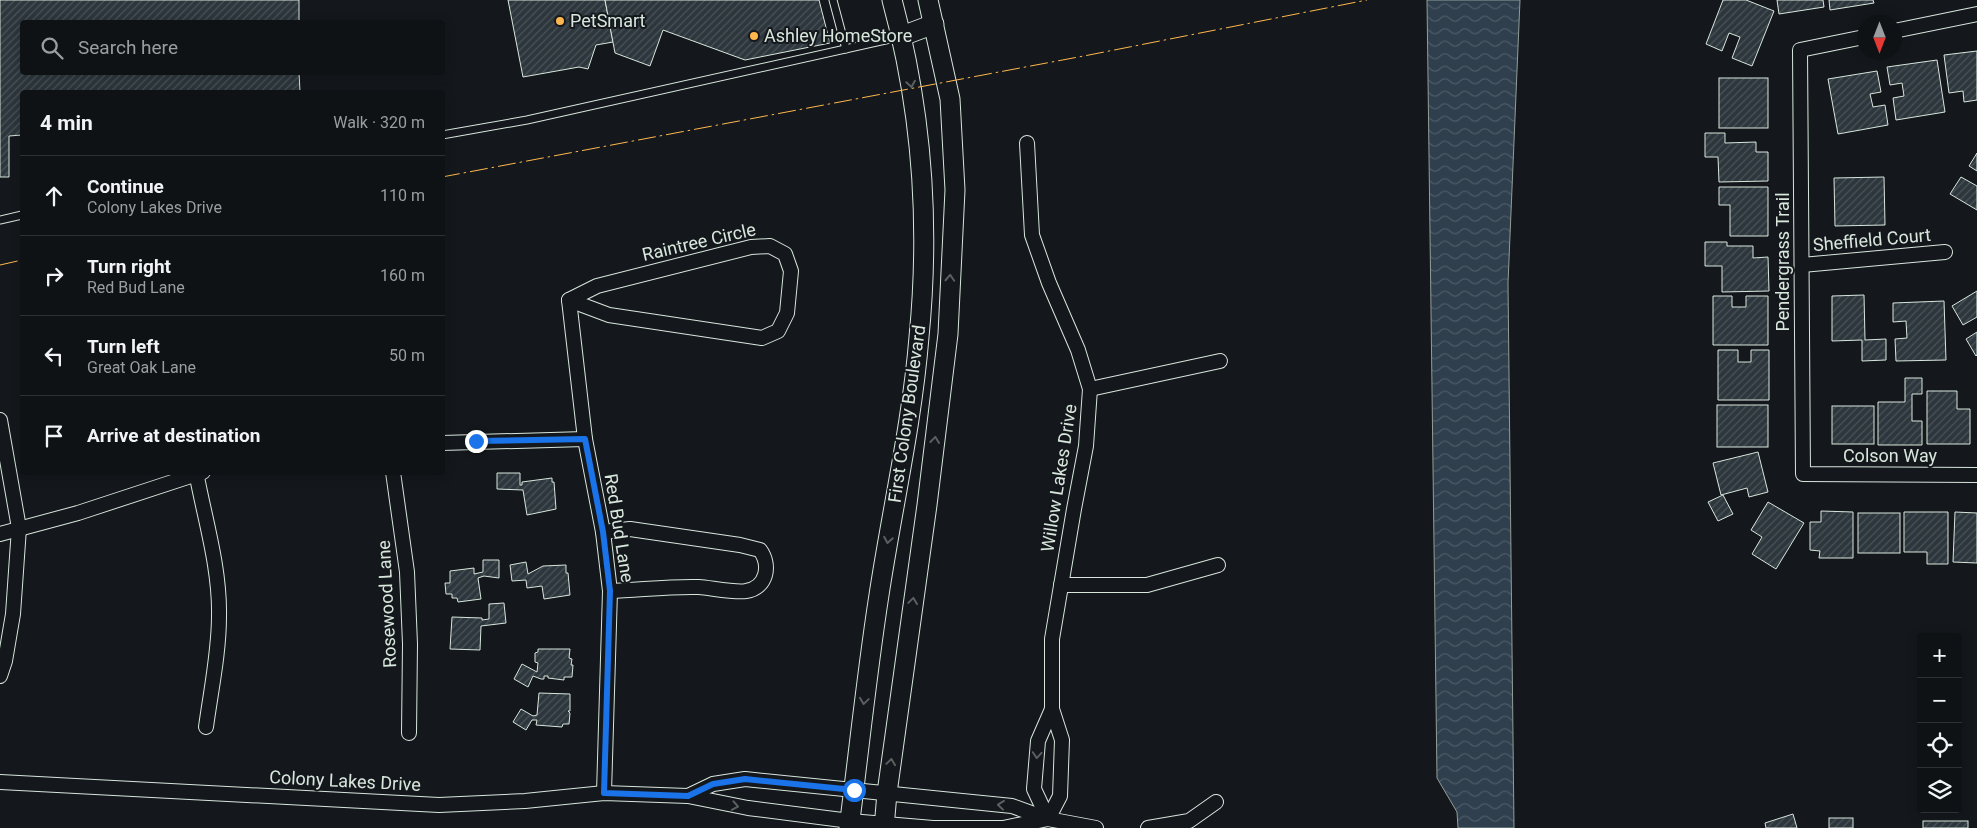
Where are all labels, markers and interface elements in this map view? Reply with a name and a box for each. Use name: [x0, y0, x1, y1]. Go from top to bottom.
place label: PetSmart: [570, 10, 645, 31]
marker: PetSmart: [554, 15, 566, 27]
north arrow: [1857, 15, 1902, 60]
search box: [20, 20, 445, 75]
place label: Ashley HomeStore: [764, 25, 912, 46]
marker: Ashley HomeStore: [748, 30, 760, 42]
icon: search: [38, 34, 66, 62]
text: Search here: [78, 36, 178, 59]
one-way arrow: [905, 80, 916, 88]
text: 4 min: [40, 111, 93, 135]
text: Walk · 320 m: [333, 113, 425, 132]
text: Continue: [87, 175, 164, 198]
icon: ahead: [40, 182, 68, 210]
text: 110 m: [380, 186, 425, 205]
street label: Pendergrass Trail: [1772, 192, 1793, 332]
text: Colony Lakes Drive: [87, 198, 222, 217]
street label: Raintree Circle: [640, 218, 758, 265]
street label: Sheffield Court: [1812, 224, 1932, 255]
text: Turn right: [87, 255, 171, 278]
icon: right: [40, 262, 68, 290]
text: 160 m: [380, 266, 425, 285]
one-way arrow: [945, 274, 956, 282]
text: Red Bud Lane: [87, 278, 185, 297]
street label: First Colony Boulevard: [884, 324, 929, 504]
text: Turn left: [87, 335, 160, 358]
icon: left: [40, 342, 68, 370]
text: 50 m: [389, 346, 425, 365]
text: Great Oak Lane: [87, 358, 196, 377]
street label: Willow Lakes Drive: [1036, 402, 1081, 553]
icon: arrive: [40, 422, 68, 450]
text: Arrive at destination: [87, 424, 260, 447]
route end: [465, 430, 488, 453]
one-way arrow: [929, 436, 940, 444]
street label: Colson Way: [1843, 445, 1938, 466]
street label: Red Bud Lane: [601, 472, 638, 584]
one-way arrow: [883, 536, 893, 545]
street label: Rosewood Lane: [373, 540, 400, 668]
one-way arrow: [908, 597, 918, 606]
map controls: [1917, 633, 1962, 813]
button: +: [1917, 633, 1962, 678]
button: −: [1917, 678, 1962, 723]
one-way arrow: [859, 697, 870, 705]
button: locate: [1917, 723, 1962, 768]
one-way arrow: [1031, 751, 1042, 759]
one-way arrow: [886, 758, 896, 767]
street label: Colony Lakes Drive: [269, 766, 421, 795]
button: layers: [1917, 768, 1962, 813]
route start: [843, 779, 866, 802]
one-way arrow: [731, 800, 740, 811]
one-way arrow: [997, 800, 1005, 811]

